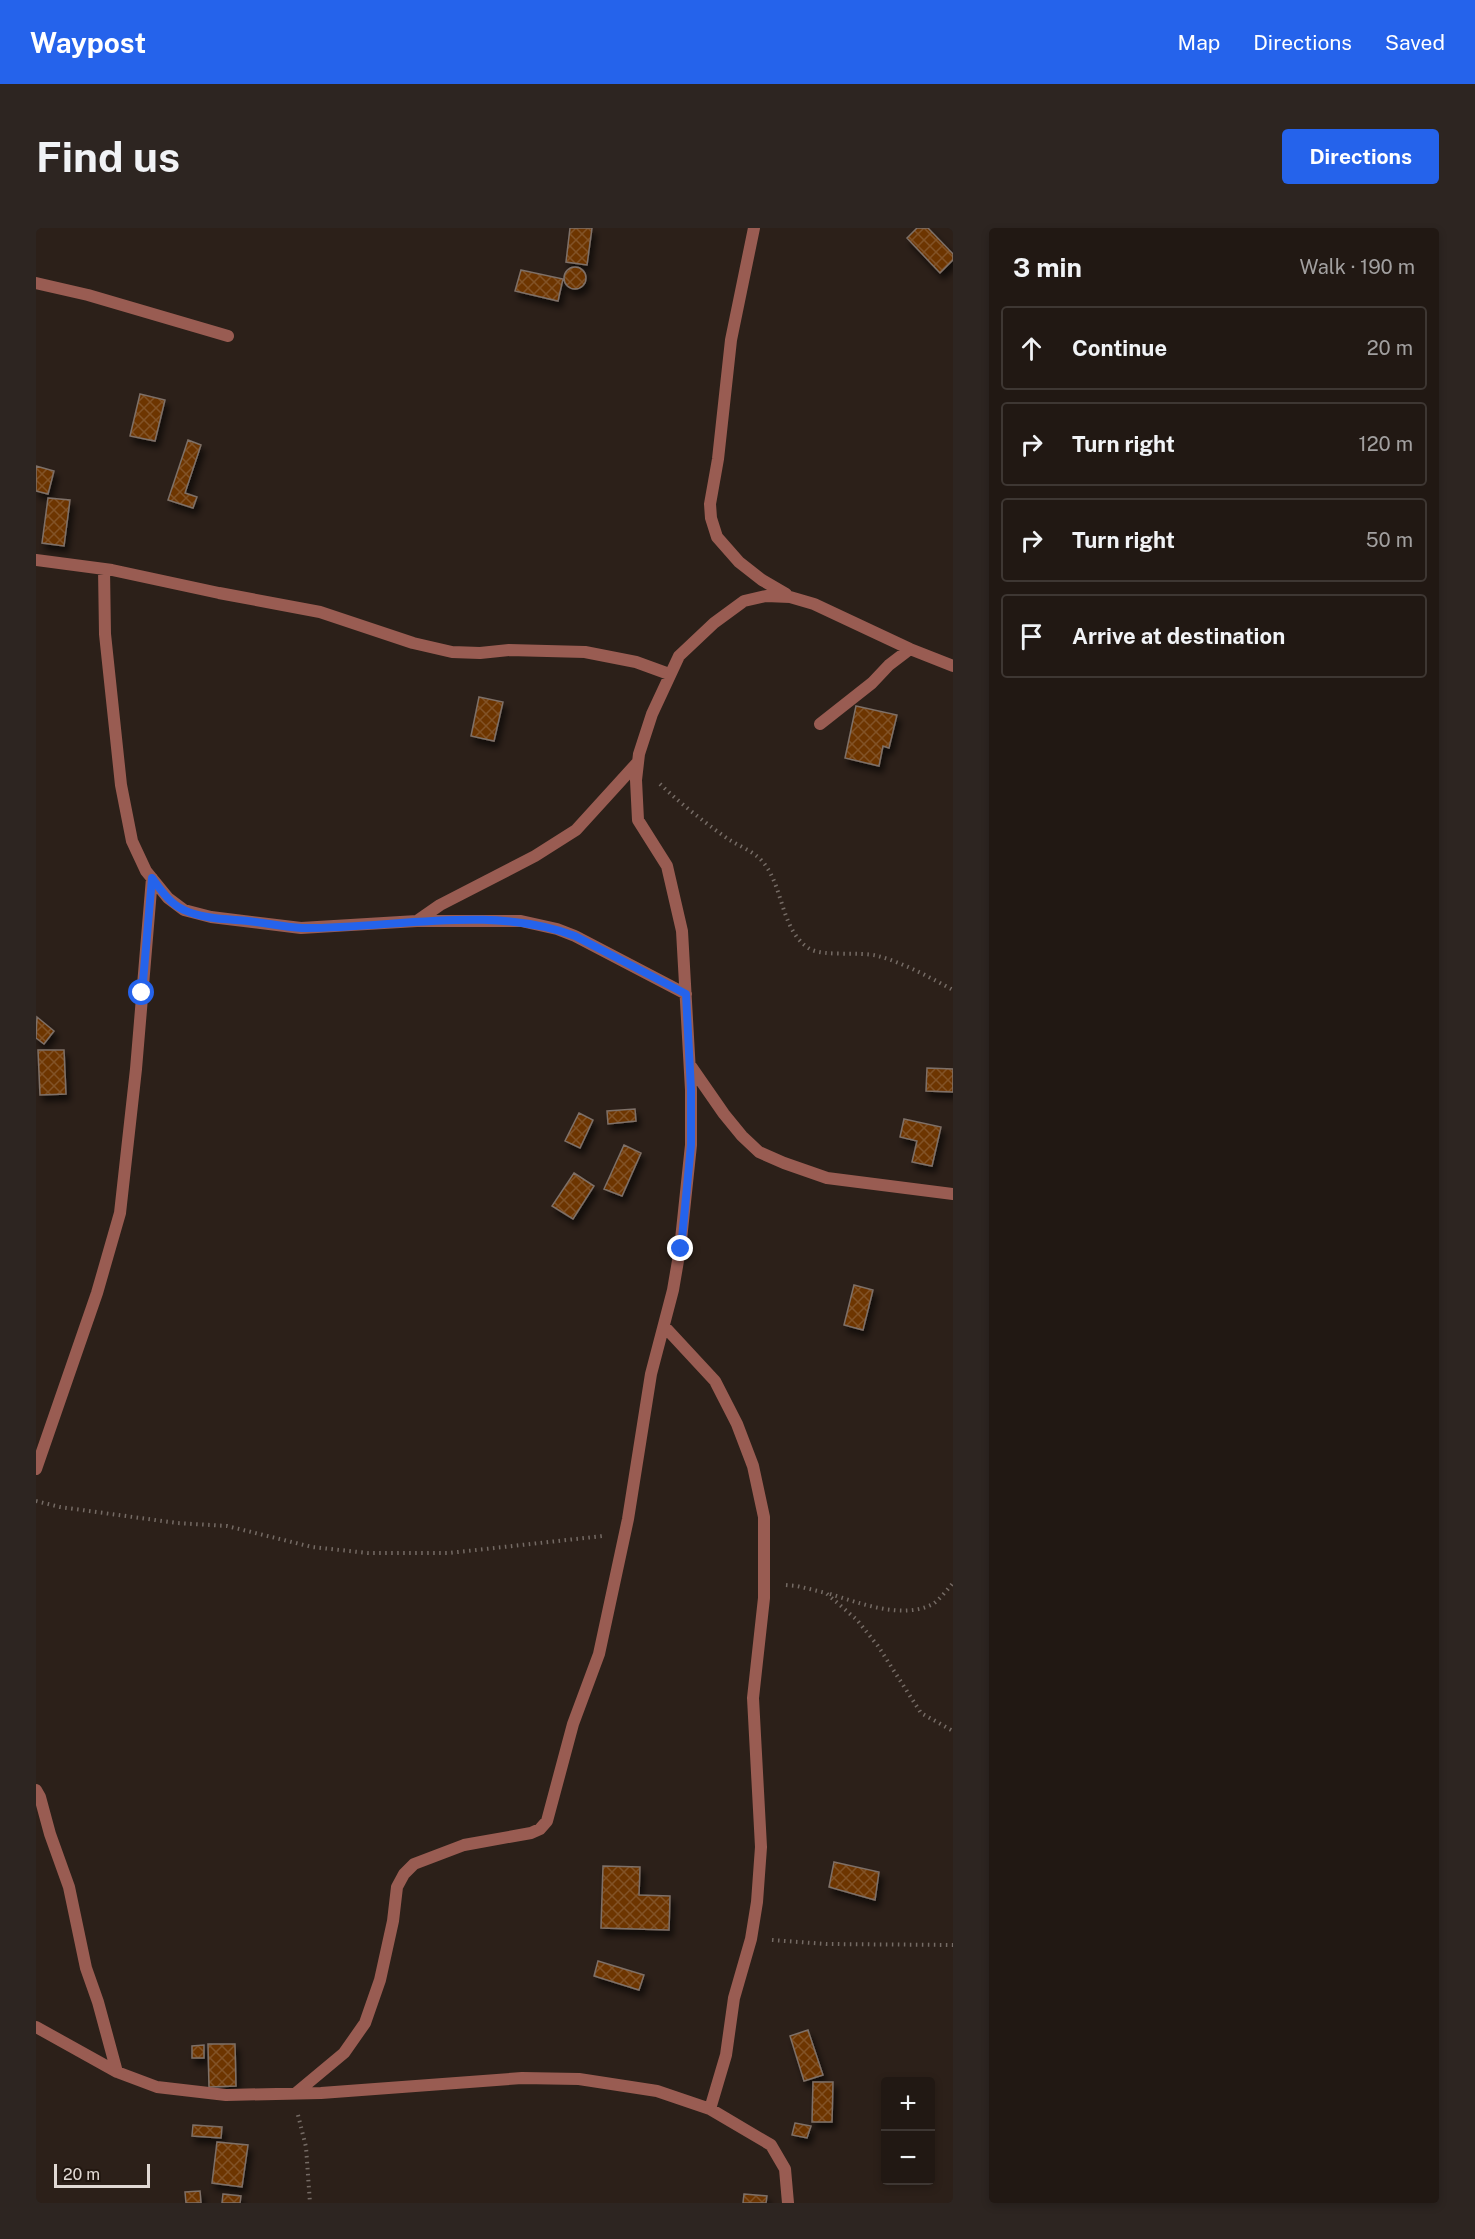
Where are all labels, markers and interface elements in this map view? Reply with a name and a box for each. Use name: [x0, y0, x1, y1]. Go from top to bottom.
text: Waypost: [30, 26, 146, 59]
text: Map: [1178, 30, 1220, 55]
text: Directions: [1253, 30, 1352, 55]
text: Saved: [1385, 30, 1445, 55]
button: Directions: [1282, 129, 1439, 184]
text: Find us: [36, 132, 180, 181]
text: 3 min: [1013, 252, 1082, 283]
text: Walk · 190 m: [1299, 255, 1415, 279]
icon: ahead: [1015, 332, 1048, 365]
text: Continue: [1072, 335, 1167, 361]
text: 20 m: [1367, 336, 1413, 360]
icon: right: [1015, 428, 1048, 461]
text: Turn right: [1072, 431, 1175, 457]
text: 120 m: [1359, 432, 1413, 456]
icon: right: [1015, 524, 1048, 557]
text: Turn right: [1072, 527, 1175, 553]
text: 50 m: [1366, 528, 1413, 552]
icon: arrive: [1015, 620, 1048, 653]
text: Arrive at destination: [1072, 623, 1285, 649]
route start: [128, 979, 154, 1005]
route end: [667, 1235, 693, 1261]
map controls: [881, 2077, 935, 2185]
button: +: [881, 2077, 935, 2131]
button: −: [881, 2131, 935, 2185]
scale bar: [54, 2161, 150, 2188]
text: 20 m: [63, 2165, 100, 2184]

